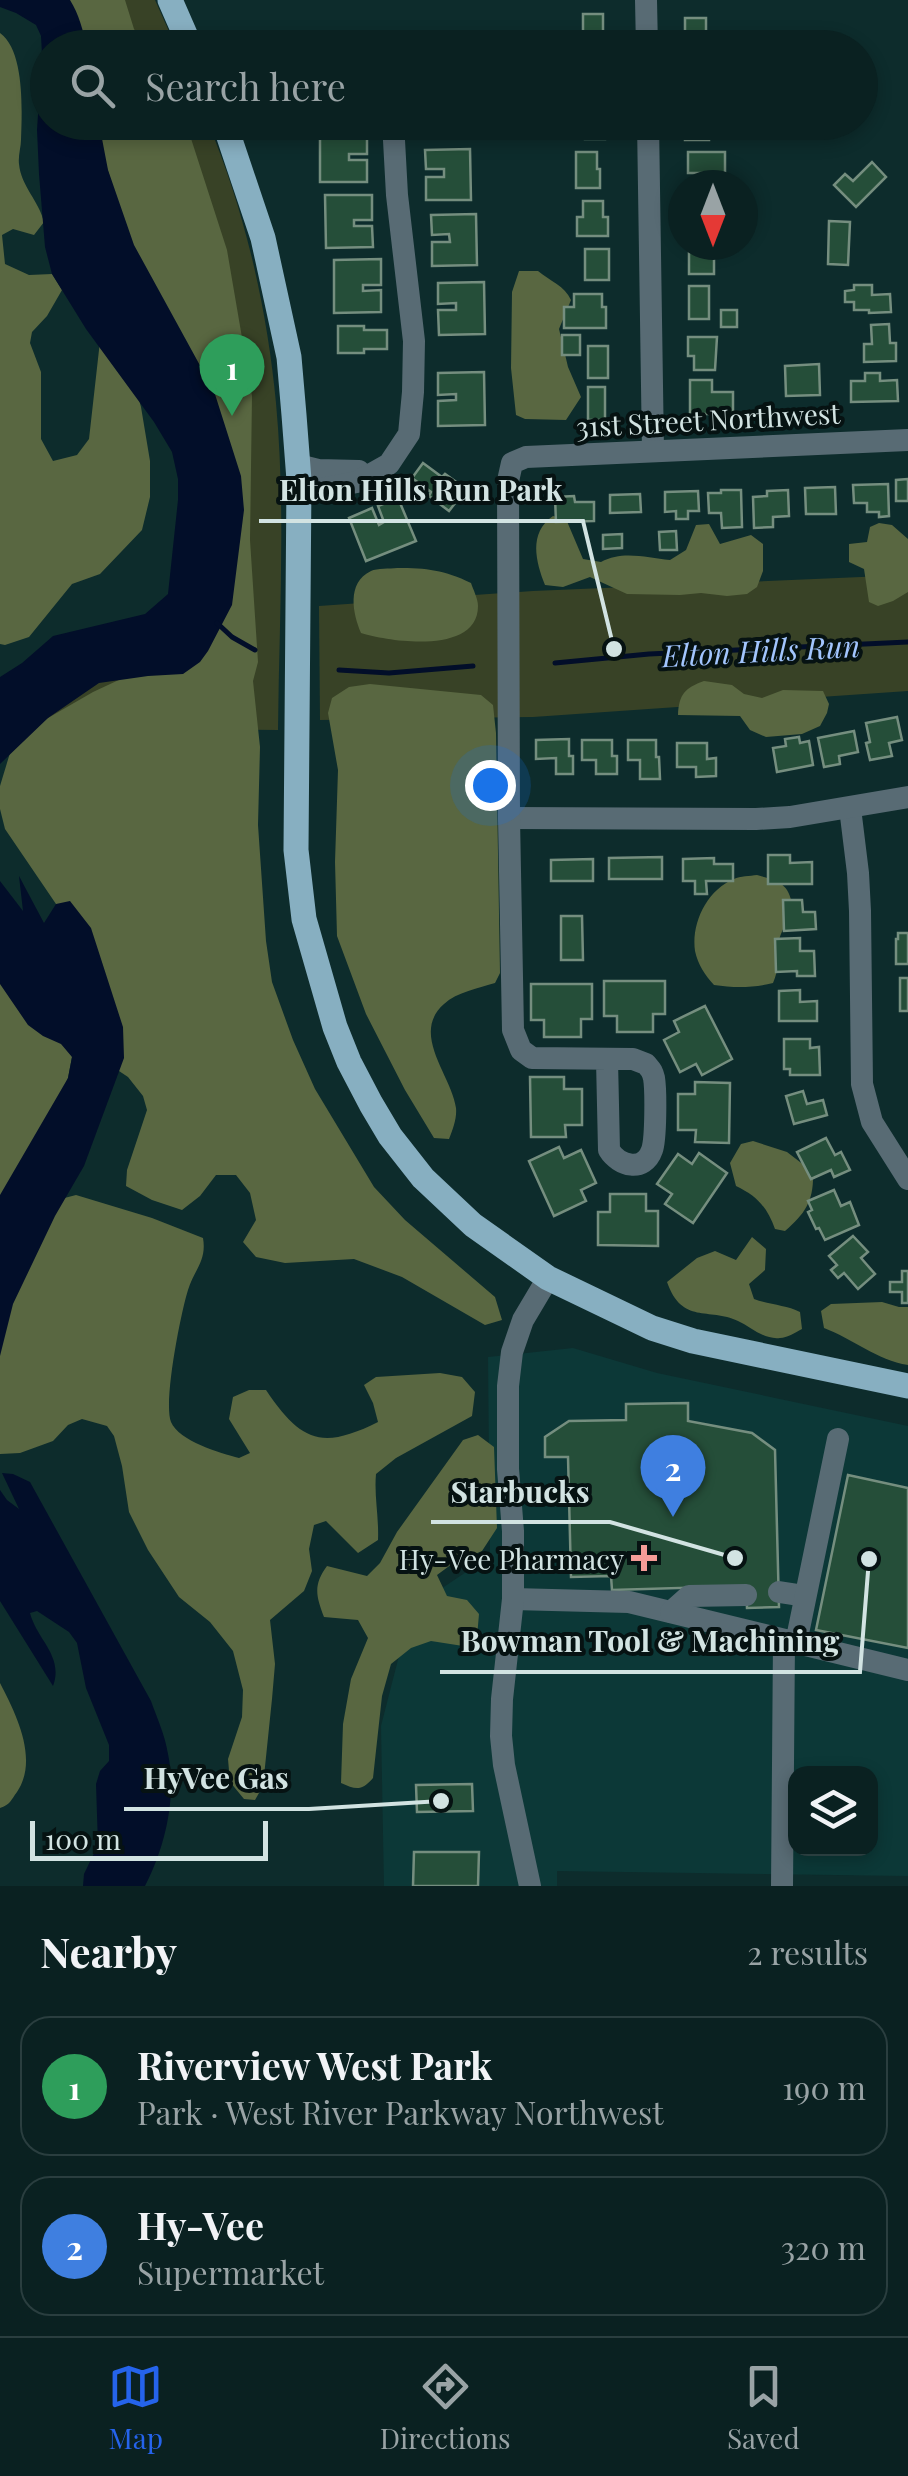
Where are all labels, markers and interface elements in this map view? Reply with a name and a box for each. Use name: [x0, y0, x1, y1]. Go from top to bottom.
search box: [30, 30, 878, 140]
icon: search: [65, 58, 120, 113]
text: Search here: [145, 60, 346, 111]
north arrow: [668, 170, 758, 260]
pin: 1: [200, 334, 264, 416]
street label: 31st Street Northwest: [575, 394, 842, 444]
callout: Elton Hills Run Park: [259, 461, 583, 521]
text: Elton Hills Run Park: [279, 469, 563, 509]
water label: Elton Hills Run: [659, 625, 861, 675]
your location: [465, 760, 516, 811]
pin: 2: [640, 1434, 706, 1517]
callout: Starbucks: [431, 1462, 610, 1522]
text: Starbucks: [450, 1471, 590, 1511]
place label: Hy-Vee Pharmacy: [399, 1540, 624, 1577]
marker: Hy-Vee Pharmacy: [633, 1547, 655, 1569]
callout: Bowman Tool & Machining: [440, 1612, 860, 1672]
text: Bowman Tool & Machining: [461, 1620, 840, 1660]
callout: HyVee Gas: [124, 1749, 309, 1809]
text: HyVee Gas: [143, 1757, 289, 1797]
map controls: [788, 1766, 878, 1856]
button: layers: [788, 1766, 878, 1856]
scale bar: [30, 1816, 268, 1860]
text: 100 m: [45, 1820, 121, 1857]
text: Nearby: [40, 1923, 177, 1979]
text: 2 results: [747, 1930, 868, 1973]
text: Riverview West Park: [137, 2039, 492, 2090]
text: 1: [68, 2065, 81, 2108]
text: 190 m: [782, 2065, 866, 2108]
text: Park · West River Parkway Northwest: [137, 2090, 664, 2133]
text: Hy-Vee: [137, 2199, 264, 2250]
text: 2: [66, 2225, 83, 2268]
text: 320 m: [781, 2225, 866, 2268]
text: Supermarket: [137, 2250, 324, 2293]
tab: Map: [108, 2359, 163, 2456]
tab: Directions: [380, 2359, 511, 2456]
tab: Saved: [727, 2359, 800, 2456]

